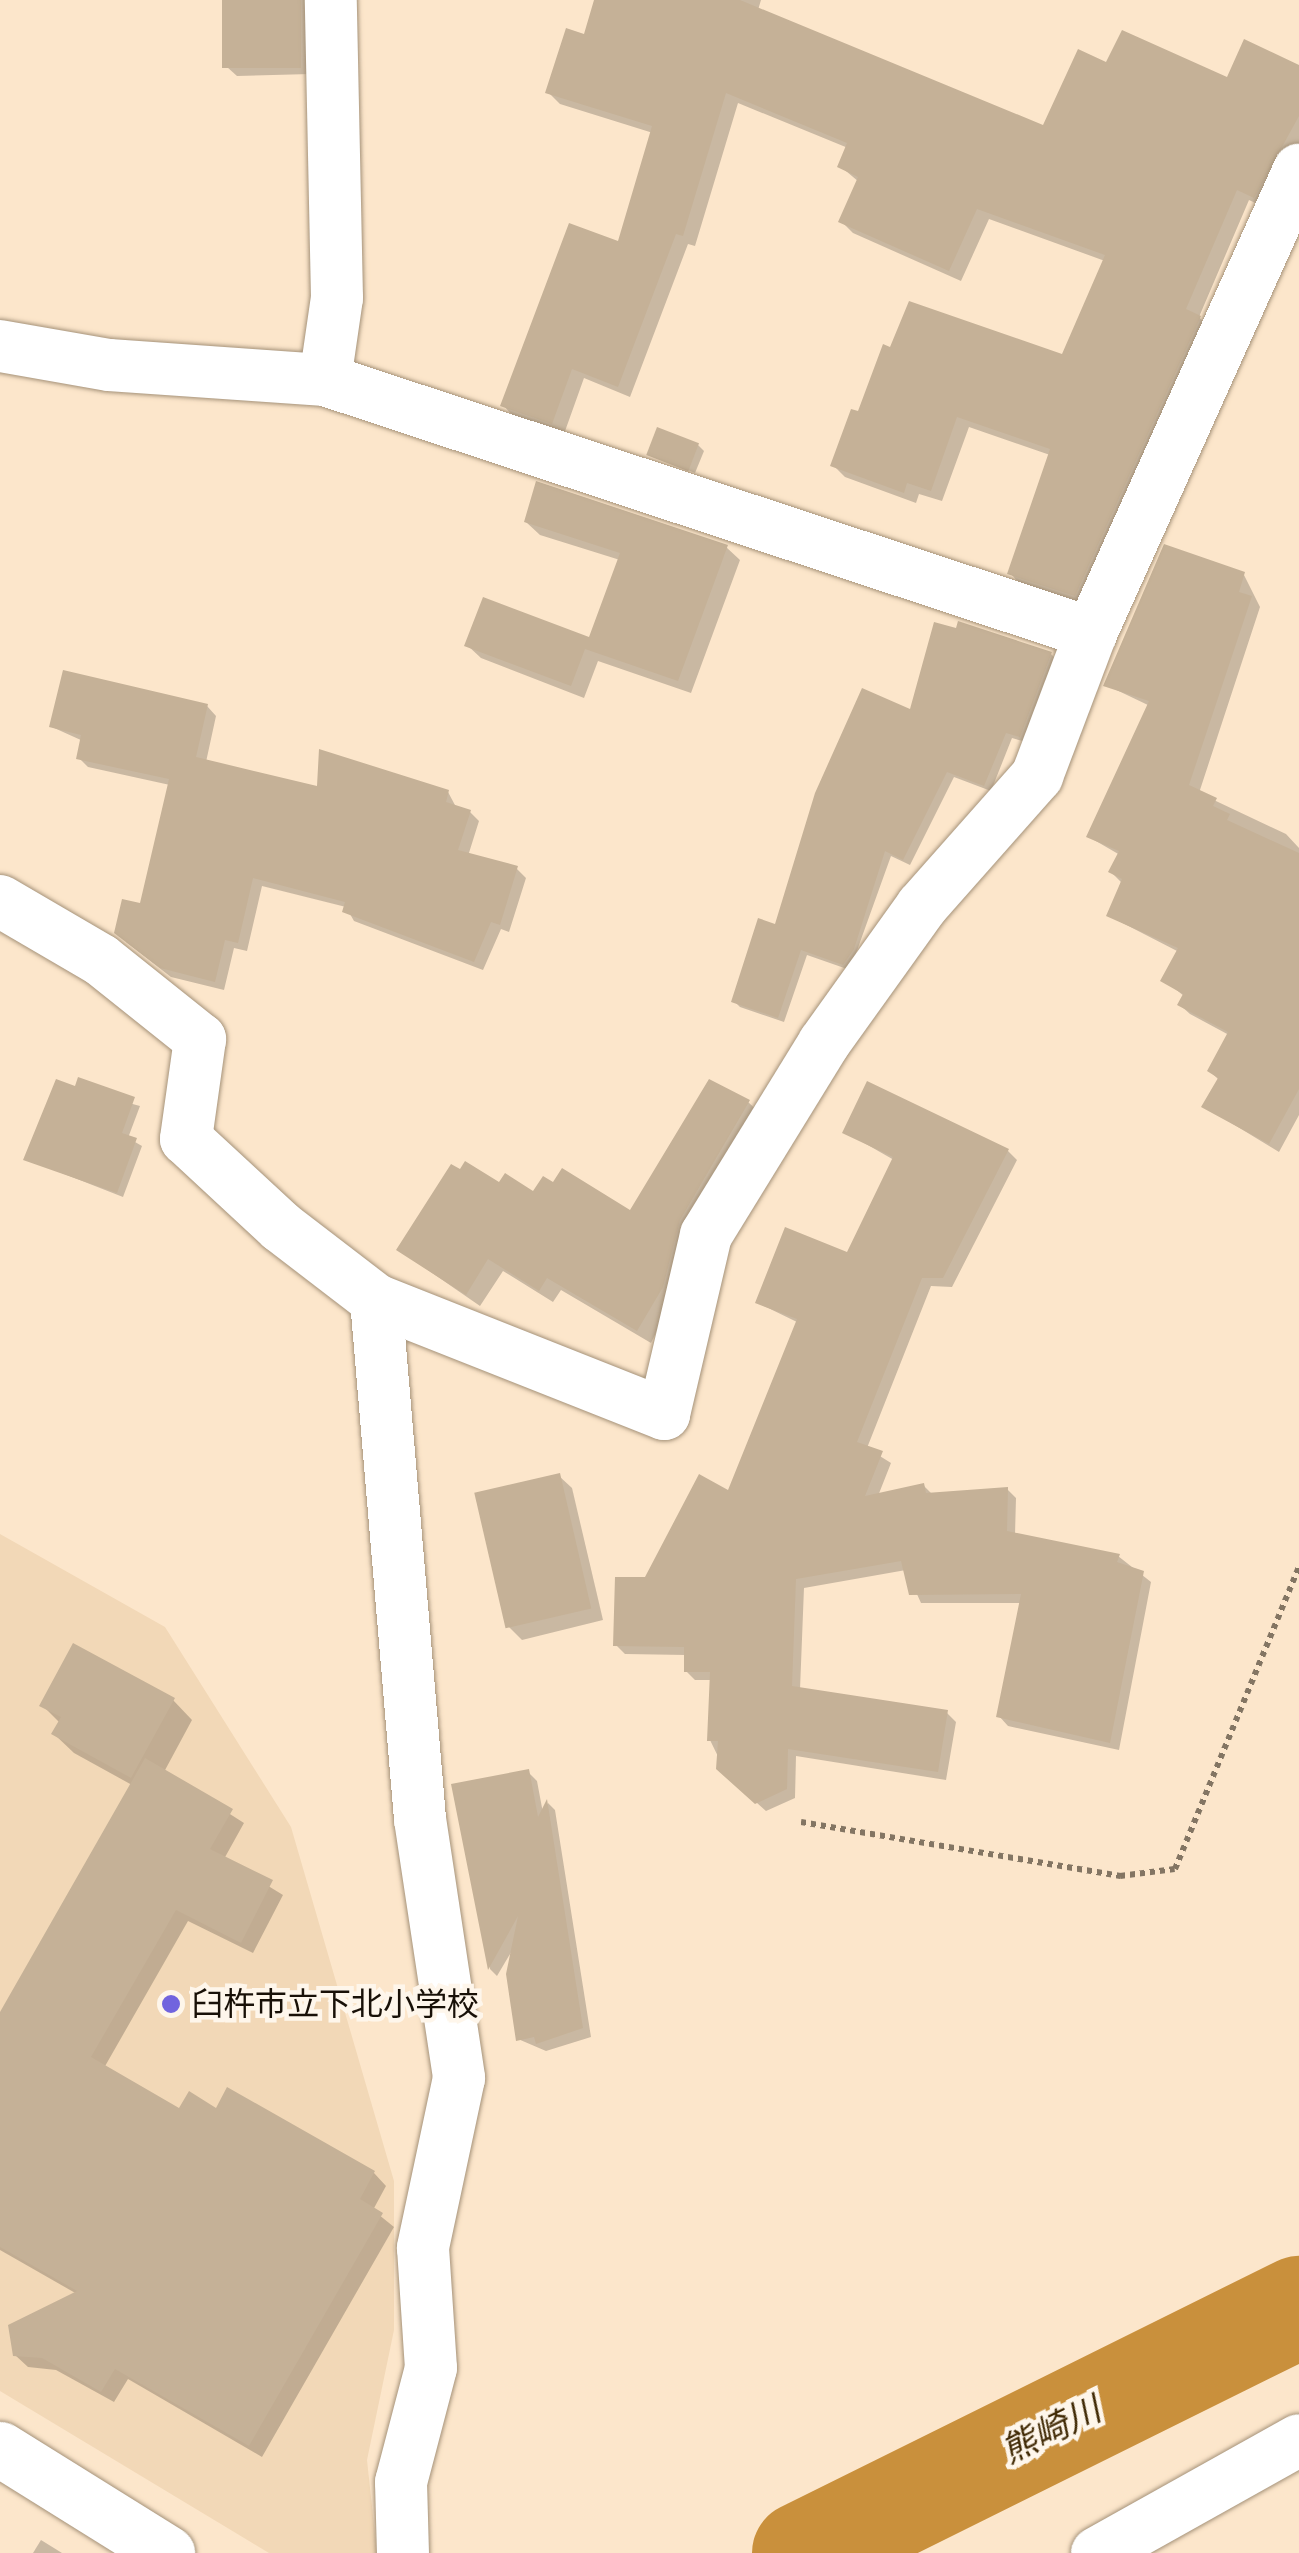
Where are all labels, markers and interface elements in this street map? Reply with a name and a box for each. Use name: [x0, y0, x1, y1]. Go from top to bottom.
place label: 臼杵市立下北小学校: [191, 1985, 479, 2023]
marker: 臼杵市立下北小学校: [160, 1993, 182, 2015]
water label: 熊崎川: [995, 2388, 1107, 2472]

